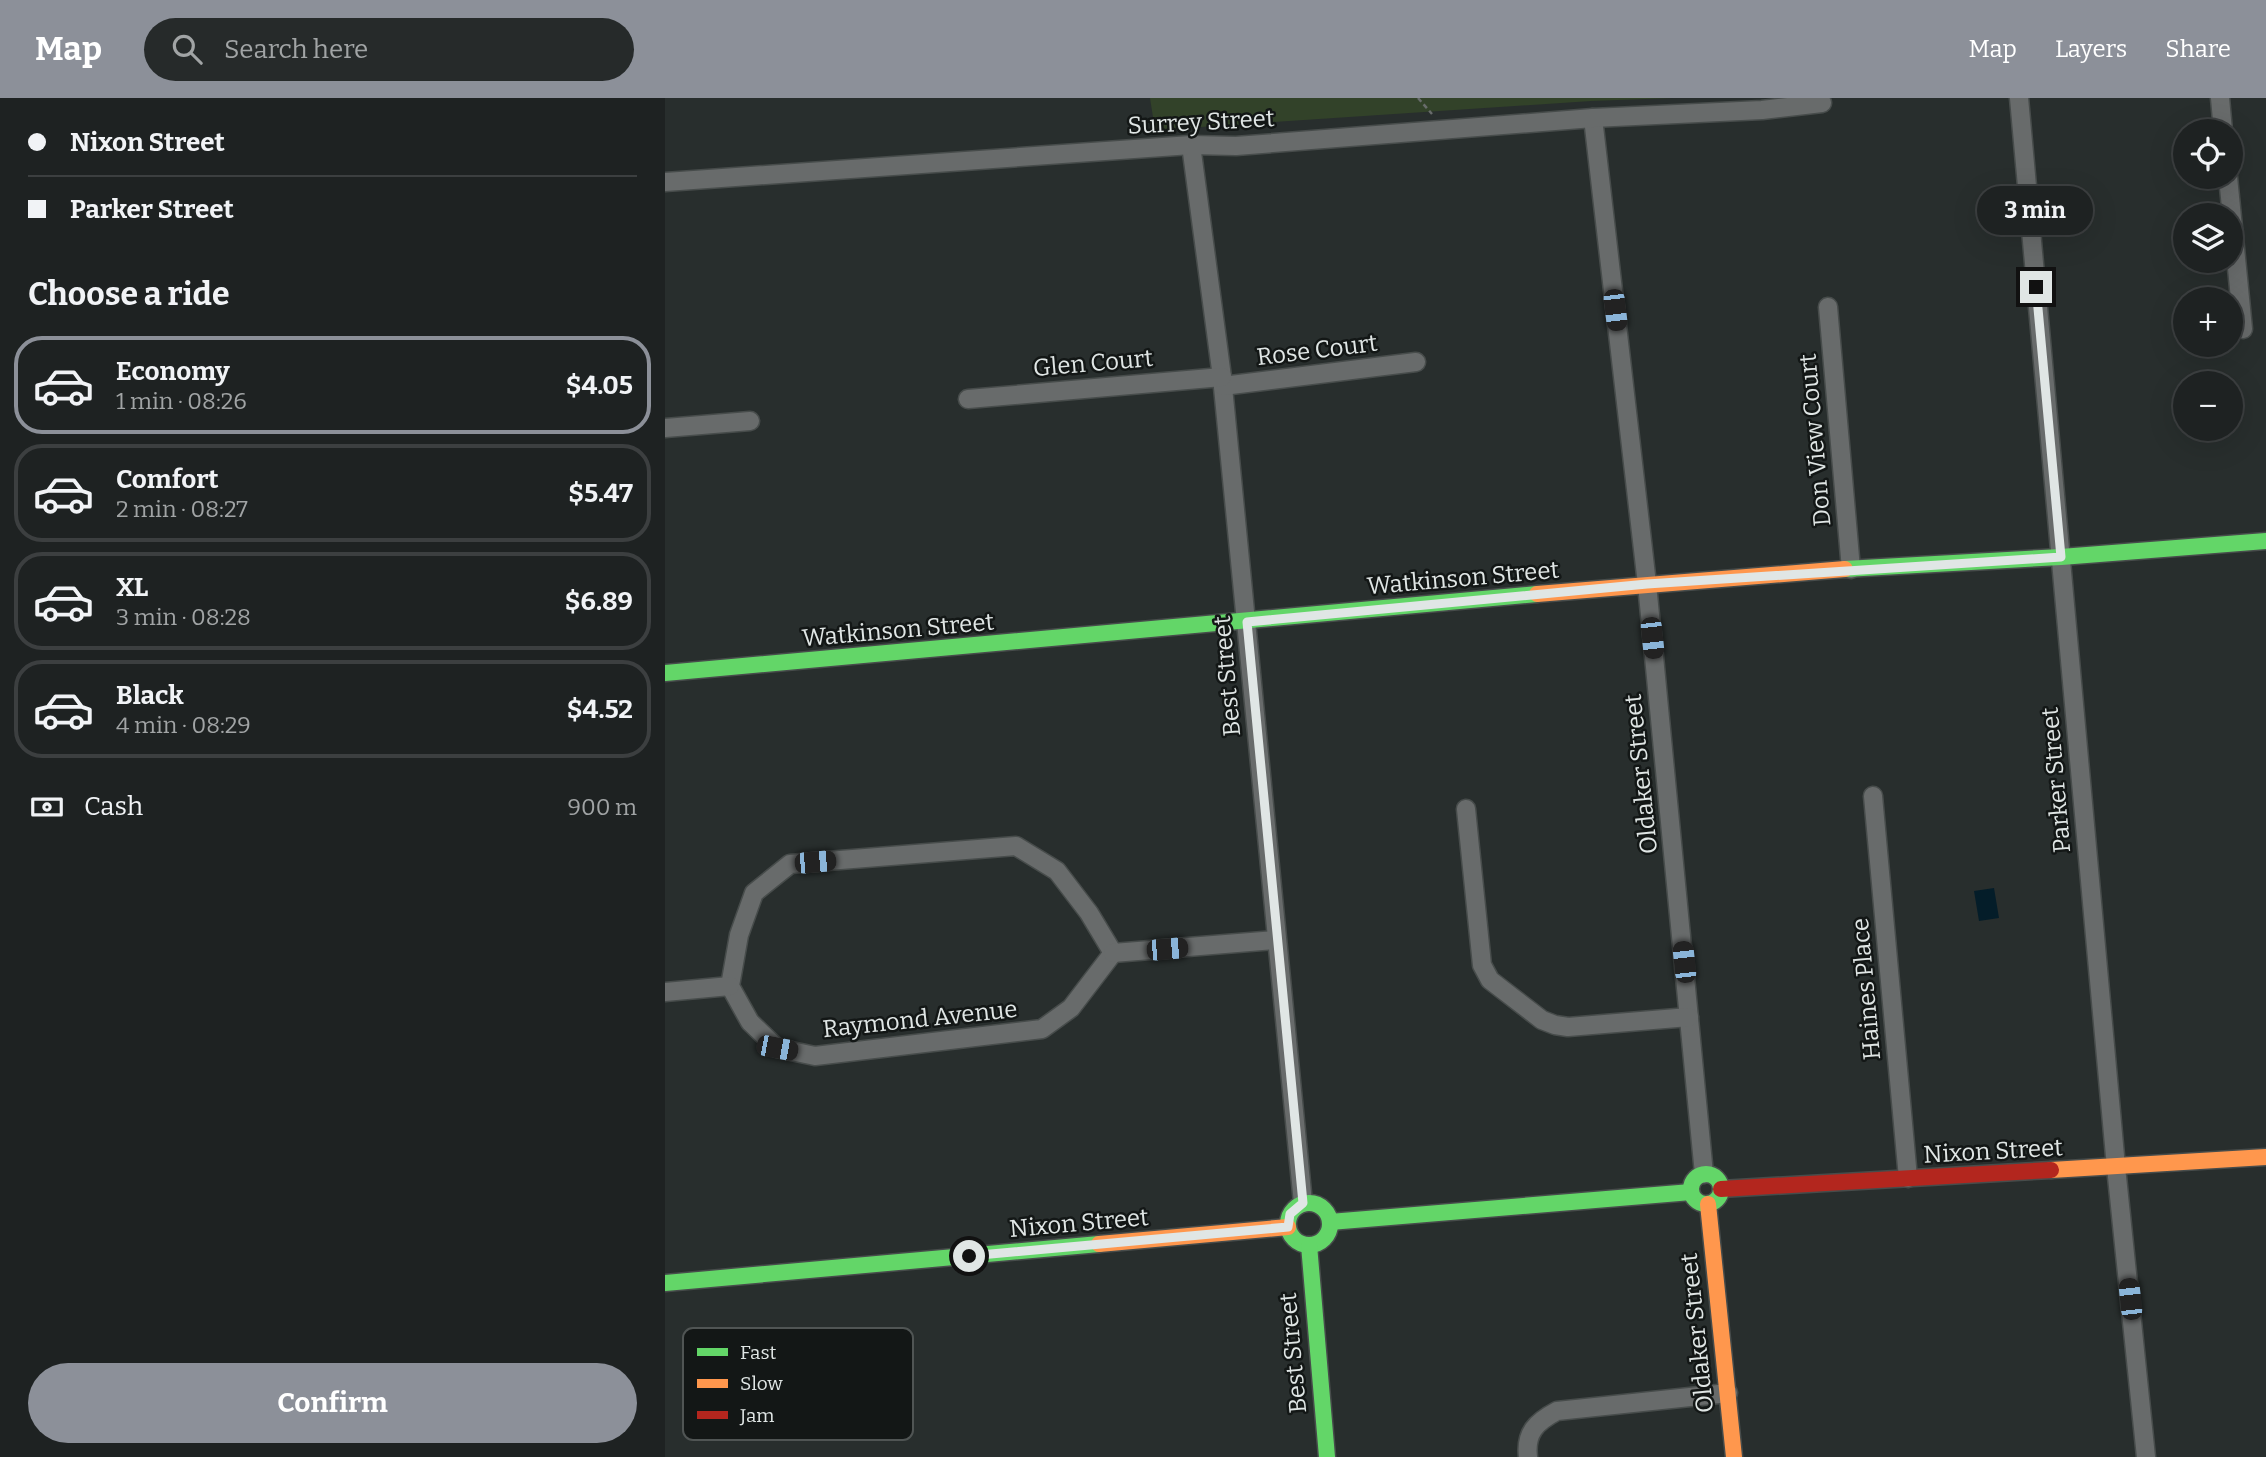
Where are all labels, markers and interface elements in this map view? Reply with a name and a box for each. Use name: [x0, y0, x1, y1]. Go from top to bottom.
search box: [144, 18, 634, 81]
text: Map: [35, 29, 102, 69]
icon: search: [168, 30, 206, 68]
text: Search here: [224, 34, 368, 65]
text: Map: [1969, 35, 2017, 63]
text: Layers: [2055, 35, 2127, 63]
text: Share: [2165, 35, 2231, 63]
street label: Surrey Street: [1127, 104, 1275, 140]
map controls: [2173, 119, 2243, 441]
button: locate: [2173, 119, 2243, 189]
text: Nixon Street: [70, 127, 225, 158]
callout: 3 min: [1978, 186, 2094, 234]
text: Parker Street: [70, 194, 234, 225]
text: 3 min: [2004, 196, 2066, 224]
button: layers: [2173, 203, 2243, 273]
route end: [2020, 271, 2052, 303]
text: Choose a ride: [28, 275, 229, 313]
button: +: [2173, 287, 2243, 357]
car: [1603, 288, 1628, 332]
street label: Rose Court: [1255, 329, 1379, 371]
street label: Glen Court: [1032, 344, 1154, 382]
street label: Don View Court: [1793, 352, 1836, 527]
icon: car: [32, 354, 95, 417]
text: Economy: [116, 356, 230, 387]
text: $4.05: [566, 370, 633, 401]
button: −: [2173, 371, 2243, 441]
text: 1 min · 08:26: [116, 387, 247, 415]
icon: car: [32, 462, 95, 525]
text: Comfort: [116, 464, 219, 495]
text: $5.47: [568, 478, 633, 509]
text: 2 min · 08:27: [116, 495, 248, 523]
street label: Watkinson Street: [1366, 556, 1561, 600]
icon: car: [32, 570, 95, 633]
text: XL: [116, 572, 148, 603]
text: $6.89: [565, 586, 633, 617]
text: 3 min · 08:28: [116, 603, 251, 631]
street label: Watkinson Street: [801, 608, 996, 652]
street label: Best Street: [1208, 614, 1246, 738]
car: [1640, 616, 1665, 660]
icon: car: [32, 678, 95, 741]
text: Black: [116, 680, 184, 711]
street label: Oldaker Street: [1619, 692, 1663, 855]
text: $4.52: [567, 694, 633, 725]
street label: Parker Street: [2036, 706, 2076, 854]
text: 4 min · 08:29: [116, 711, 251, 739]
icon: cash: [28, 788, 66, 826]
text: Cash: [84, 791, 143, 822]
text: 900 m: [567, 793, 637, 821]
car: [794, 850, 837, 874]
street label: Haines Place: [1846, 917, 1886, 1061]
car: [1146, 937, 1189, 961]
car: [1672, 940, 1697, 984]
street label: Raymond Avenue: [821, 995, 1019, 1043]
car: [755, 1034, 800, 1062]
street label: Nixon Street: [1923, 1133, 2064, 1169]
street label: Nixon Street: [1008, 1203, 1150, 1243]
route start: [953, 1240, 985, 1272]
street label: Oldaker Street: [1675, 1251, 1719, 1414]
car: [2118, 1277, 2143, 1321]
street label: Best Street: [1274, 1291, 1312, 1415]
legend: [683, 1328, 913, 1440]
text: Fast: [740, 1341, 777, 1364]
button: Confirm: [28, 1363, 637, 1443]
text: Slow: [740, 1372, 783, 1395]
text: Jam: [739, 1404, 774, 1427]

